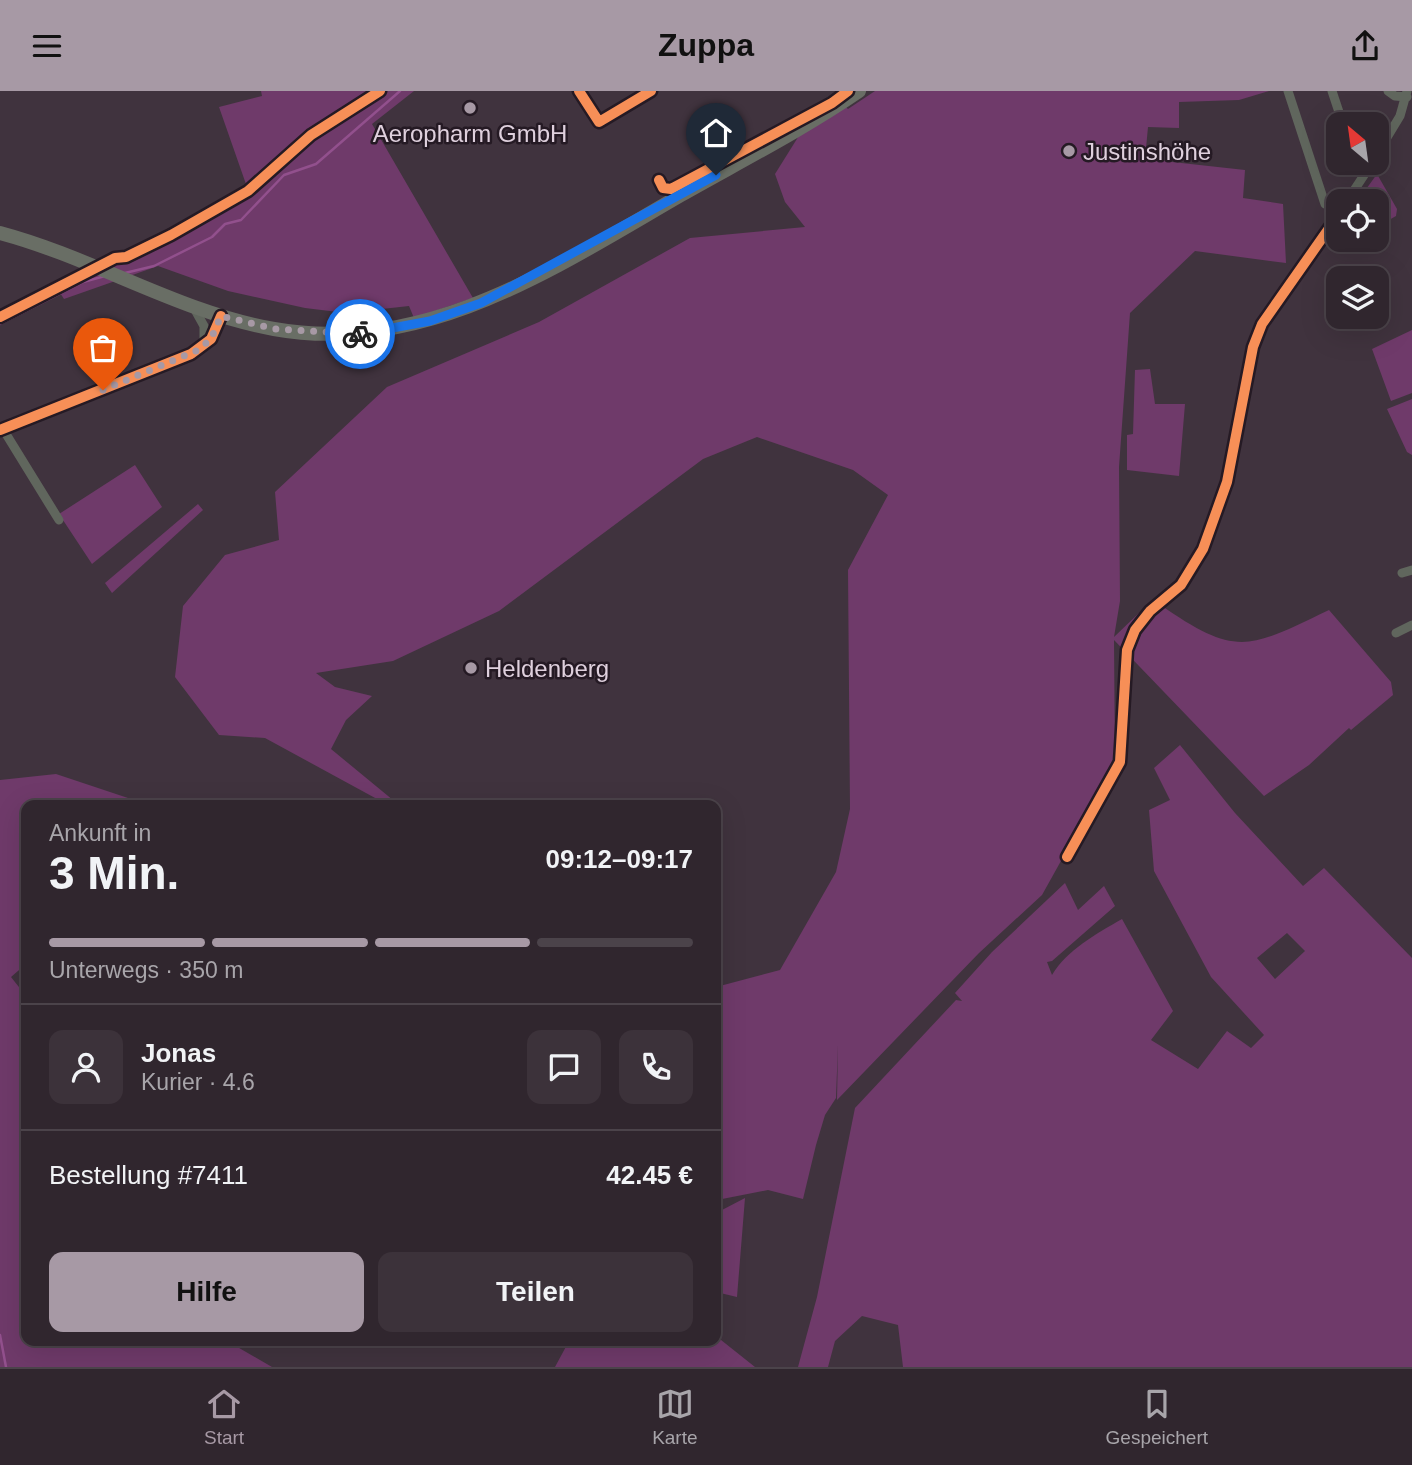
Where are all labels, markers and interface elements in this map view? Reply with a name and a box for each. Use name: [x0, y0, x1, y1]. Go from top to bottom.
icon: menu: [28, 27, 66, 65]
text: Zuppa: [658, 27, 754, 63]
icon: share: [1346, 27, 1384, 65]
marker: Aeropharm GmbH: [462, 100, 478, 116]
pin: [686, 103, 746, 175]
north arrow: [1326, 112, 1390, 175]
map controls: [1326, 112, 1389, 329]
icon: home: [697, 114, 735, 152]
place label: Aeropharm GmbH: [373, 120, 567, 147]
place label: Justinshöhe: [1083, 138, 1211, 165]
marker: Justinshöhe: [1061, 143, 1077, 159]
button: locate: [1326, 189, 1389, 252]
button: layers: [1326, 266, 1389, 329]
courier: [325, 299, 395, 369]
icon: bike: [341, 315, 379, 353]
pin: [73, 318, 133, 390]
icon: bag: [84, 329, 122, 367]
place label: Heldenberg: [485, 655, 609, 682]
marker: Heldenberg: [463, 660, 479, 676]
text: Ankunft in: [49, 820, 151, 846]
text: 09:12–09:17: [546, 844, 693, 874]
text: 3 Min.: [49, 847, 179, 899]
text: Unterwegs · 350 m: [49, 957, 243, 983]
button: person: [49, 1030, 123, 1104]
button: chat: [527, 1030, 601, 1104]
button: phone: [619, 1030, 693, 1104]
text: Jonas: [141, 1038, 216, 1068]
text: Kurier · 4.6: [141, 1069, 255, 1095]
text: Bestellung #7411: [49, 1160, 248, 1190]
text: 42.45 €: [606, 1160, 693, 1190]
button: Hilfe: [49, 1252, 364, 1332]
button: Teilen: [378, 1252, 693, 1332]
tab: Start: [204, 1385, 244, 1449]
tab: Karte: [652, 1385, 698, 1449]
tab: Gespeichert: [1106, 1385, 1208, 1449]

